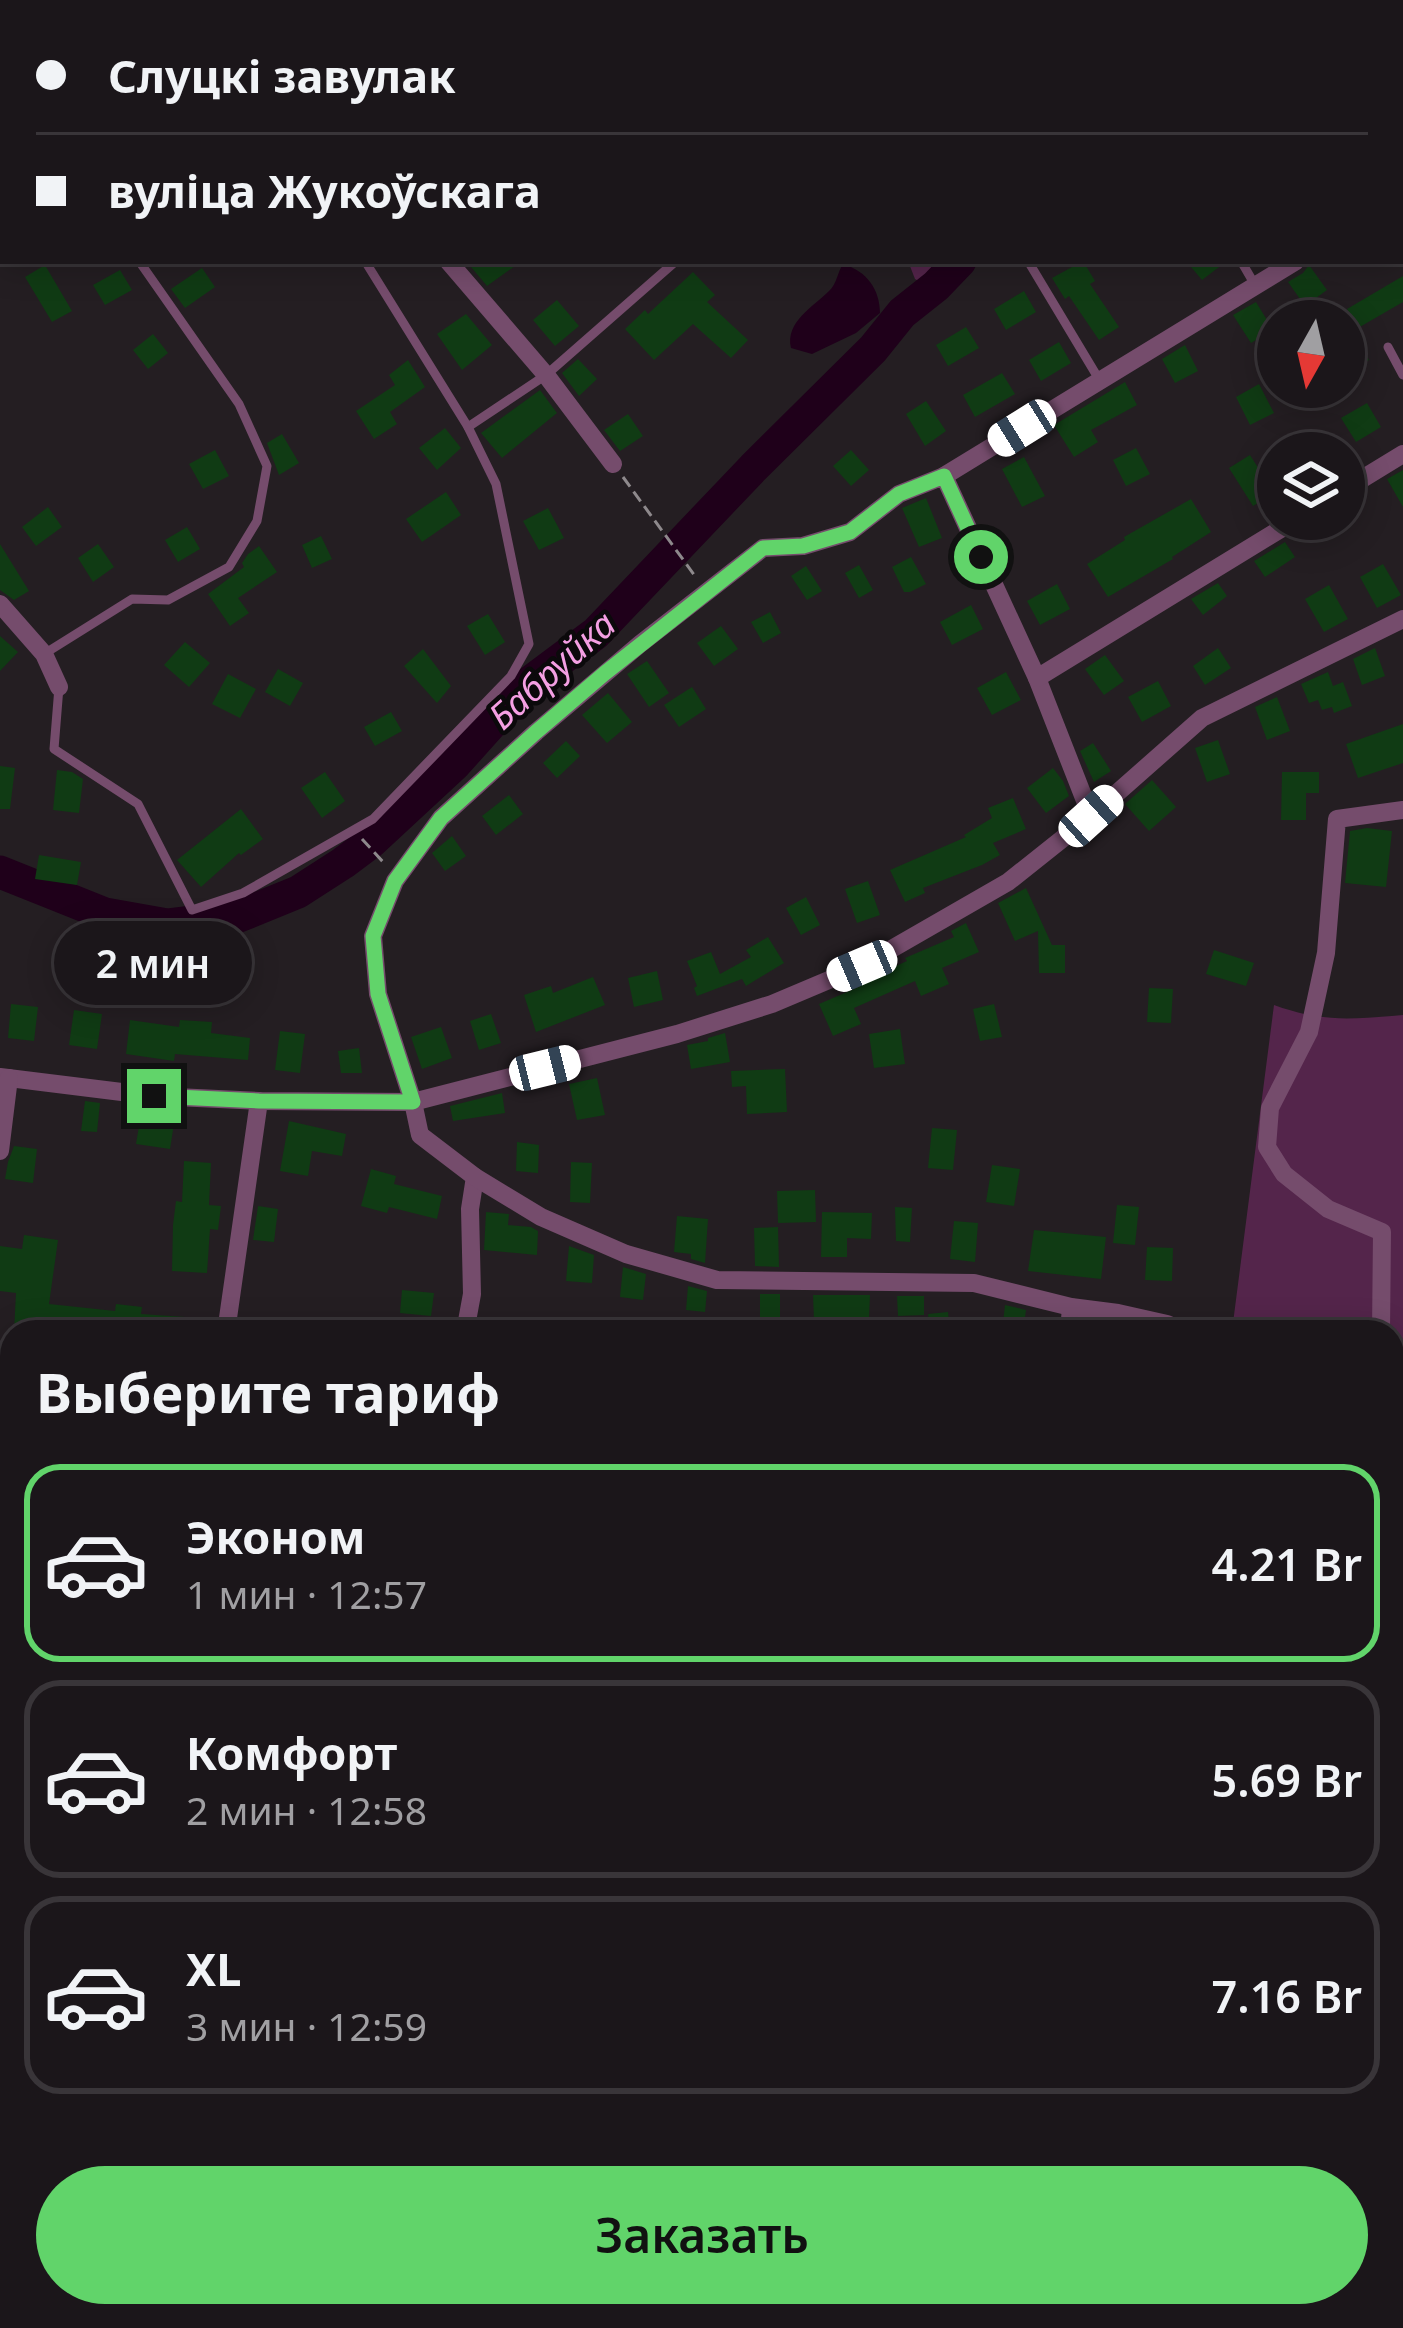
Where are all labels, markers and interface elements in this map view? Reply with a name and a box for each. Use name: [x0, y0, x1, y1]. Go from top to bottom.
text: Слуцкі завулак: [108, 45, 456, 106]
text: вуліца Жукоўскага: [108, 160, 541, 221]
north arrow: [1257, 300, 1365, 408]
map controls: [1257, 300, 1365, 540]
car: [982, 394, 1062, 462]
button: layers: [1257, 432, 1365, 540]
route start: [954, 530, 1008, 584]
water label: Бабруйка: [478, 600, 626, 740]
car: [1052, 779, 1130, 853]
callout: 2 мин: [55, 922, 253, 1006]
car: [822, 935, 902, 997]
text: 2 мин: [96, 936, 210, 989]
car: [506, 1042, 584, 1094]
route end: [127, 1069, 181, 1123]
text: Выберите тариф: [36, 1355, 500, 1429]
text: Эконом: [186, 1506, 365, 1567]
icon: car: [42, 1509, 150, 1617]
text: 4.21 Br: [1211, 1533, 1362, 1594]
text: 1 мин · 12:57: [186, 1567, 427, 1620]
text: Комфорт: [186, 1722, 397, 1783]
icon: car: [42, 1725, 150, 1833]
text: 5.69 Br: [1211, 1749, 1362, 1810]
text: 2 мин · 12:58: [186, 1783, 427, 1836]
text: XL: [186, 1938, 241, 1999]
icon: car: [42, 1941, 150, 2049]
text: 7.16 Br: [1211, 1965, 1362, 2026]
text: 3 мин · 12:59: [186, 1999, 427, 2052]
button: Заказать: [36, 2166, 1368, 2304]

